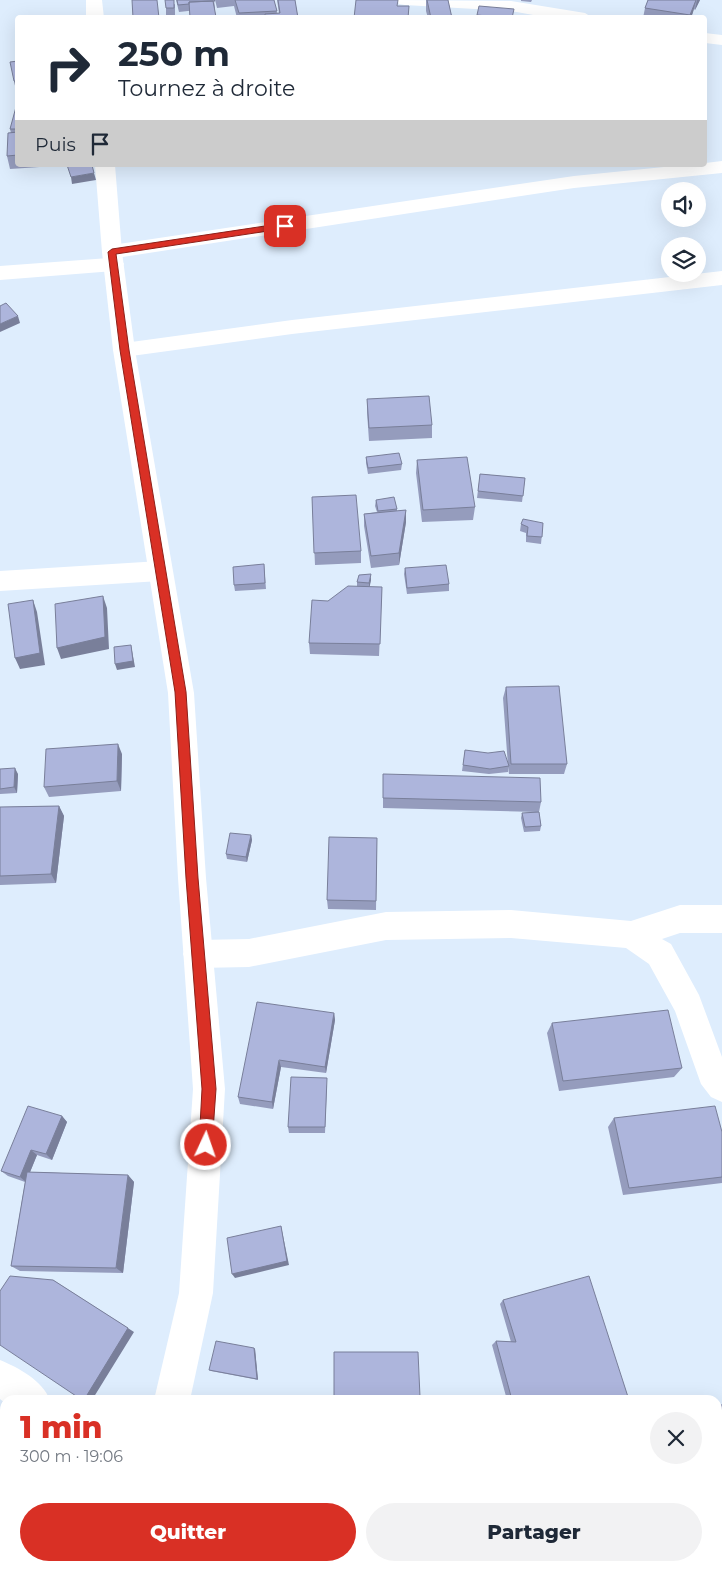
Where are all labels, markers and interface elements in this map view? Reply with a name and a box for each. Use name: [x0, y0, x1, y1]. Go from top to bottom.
text: 250 m: [118, 32, 230, 75]
icon: right: [35, 35, 100, 100]
text: Tournez à droite: [118, 75, 295, 102]
icon: arrive: [86, 130, 114, 158]
text: Puis: [35, 133, 76, 156]
map controls: [661, 182, 706, 282]
button: sound: [661, 182, 706, 227]
pin: [264, 205, 306, 247]
icon: arrive: [271, 212, 299, 240]
button: layers: [661, 237, 706, 282]
position arrow: [179, 1118, 231, 1170]
text: 1 min: [20, 1409, 103, 1446]
button: close: [650, 1412, 702, 1464]
text: 300 m · 19:06: [20, 1447, 123, 1466]
button: Quitter: [20, 1503, 356, 1561]
button: Partager: [366, 1503, 702, 1561]

